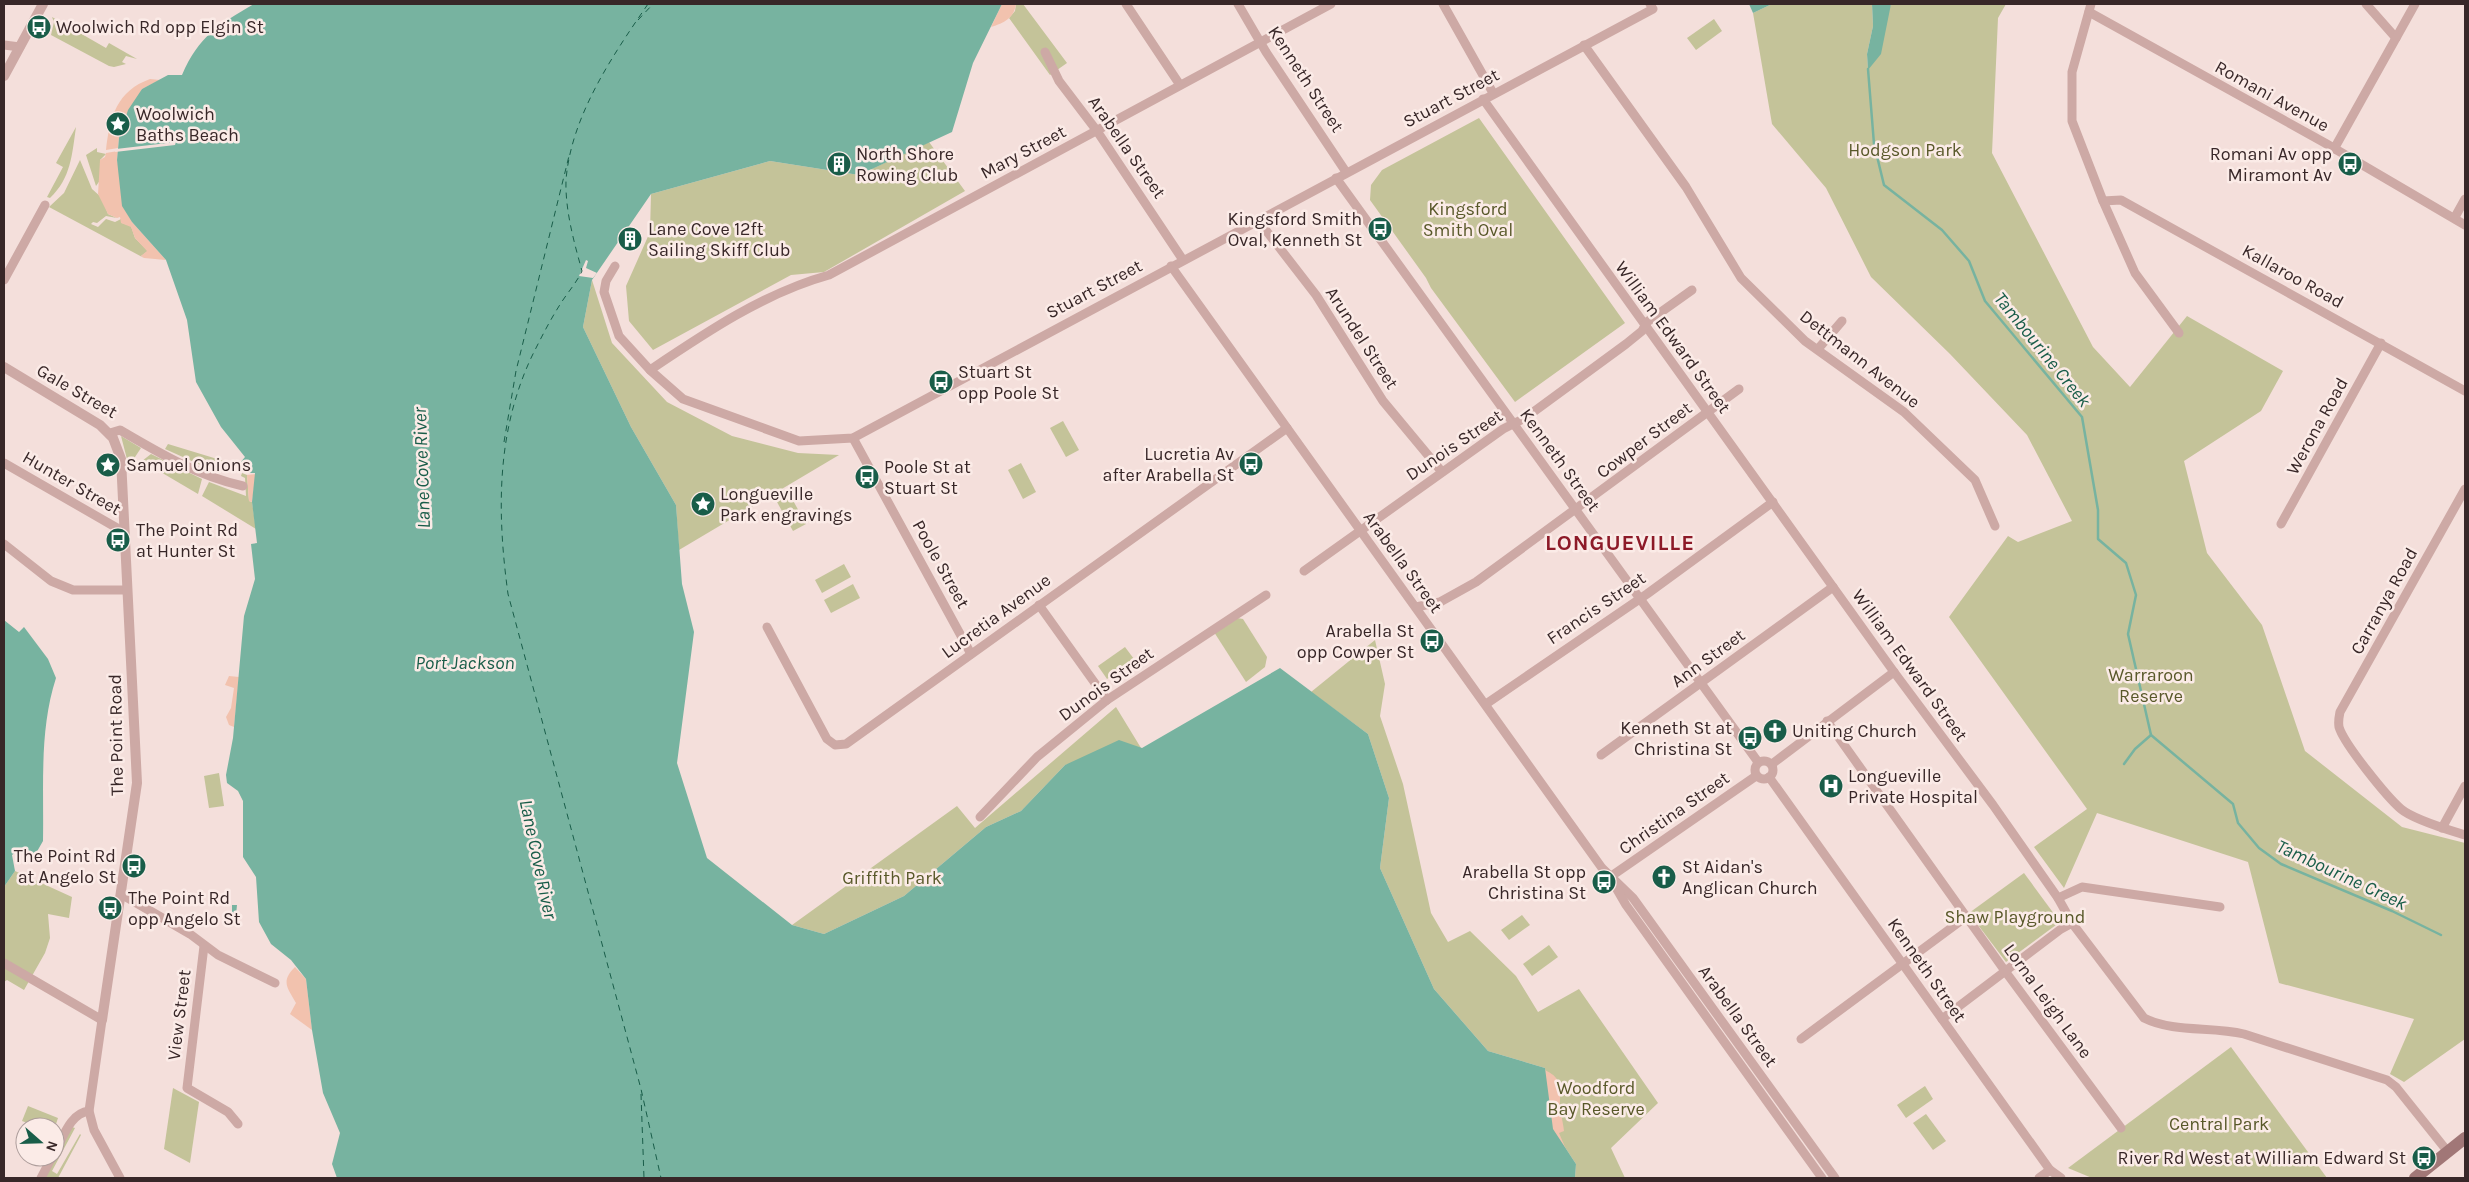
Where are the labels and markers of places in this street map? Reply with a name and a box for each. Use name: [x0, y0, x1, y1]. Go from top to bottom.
bus stop icon: Woolwich Rd opp Elgin St: [26, 14, 52, 40]
place label: Woolwich Rd opp Elgin St: [56, 16, 264, 38]
place label: Woolwich Baths Beach: [136, 103, 239, 146]
place icon: Woolwich Baths Beach: [105, 111, 131, 137]
place label: North Shore Rowing Club: [856, 143, 958, 186]
place label: Romani Av opp Miramont Av: [2210, 143, 2332, 186]
building icon: North Shore Rowing Club: [826, 151, 852, 177]
bus stop icon: Romani Av opp Miramont Av: [2337, 151, 2363, 177]
place label: Kingsford Smith Oval, Kenneth St: [1228, 208, 1362, 251]
bus stop icon: Kingsford Smith Oval, Kenneth St: [1367, 216, 1393, 242]
place label: Lane Cove 12ft Sailing Skiff Club: [648, 218, 791, 261]
building icon: Lane Cove 12ft Sailing Skiff Club: [617, 226, 643, 252]
place label: Stuart St opp Poole St: [958, 361, 1059, 404]
bus stop icon: Stuart St opp Poole St: [928, 369, 954, 395]
place label: Lucretia Av after Arabella St: [1103, 443, 1234, 486]
bus stop icon: Lucretia Av after Arabella St: [1238, 451, 1264, 477]
place icon: Samuel Onions: [95, 452, 121, 478]
place label: Samuel Onions: [126, 454, 251, 476]
place label: Poole St at Stuart St: [884, 456, 971, 499]
bus stop icon: Poole St at Stuart St: [854, 464, 880, 490]
place label: Longueville Park engravings: [720, 483, 852, 526]
place icon: Longueville Park engravings: [690, 491, 716, 517]
place label: The Point Rd at Hunter St: [136, 519, 238, 562]
bus stop icon: The Point Rd at Hunter St: [105, 527, 131, 553]
place label: Arabella St opp Cowper St: [1297, 620, 1414, 663]
bus stop icon: Arabella St opp Cowper St: [1419, 628, 1445, 654]
place label: Kenneth St at Christina St: [1620, 717, 1732, 760]
church icon: Uniting Church: [1762, 718, 1788, 744]
place label: Uniting Church: [1792, 720, 1917, 742]
bus stop icon: Kenneth St at Christina St: [1737, 725, 1763, 751]
place label: Longueville Private Hospital: [1848, 765, 1978, 808]
hospital icon: Longueville Private Hospital: [1818, 773, 1844, 799]
place label: The Point Rd at Angelo St: [14, 845, 116, 888]
bus stop icon: The Point Rd at Angelo St: [121, 853, 147, 879]
place label: St Aidan's Anglican Church: [1682, 856, 1818, 899]
place label: Arabella St opp Christina St: [1462, 861, 1586, 904]
church icon: St Aidan's Anglican Church: [1651, 864, 1677, 890]
bus stop icon: Arabella St opp Christina St: [1591, 869, 1617, 895]
place label: The Point Rd opp Angelo St: [128, 887, 241, 930]
bus stop icon: The Point Rd opp Angelo St: [97, 895, 123, 921]
bus stop icon: River Rd West at William Edward St: [2411, 1145, 2437, 1171]
place label: River Rd West at William Edward St: [2118, 1147, 2406, 1169]

